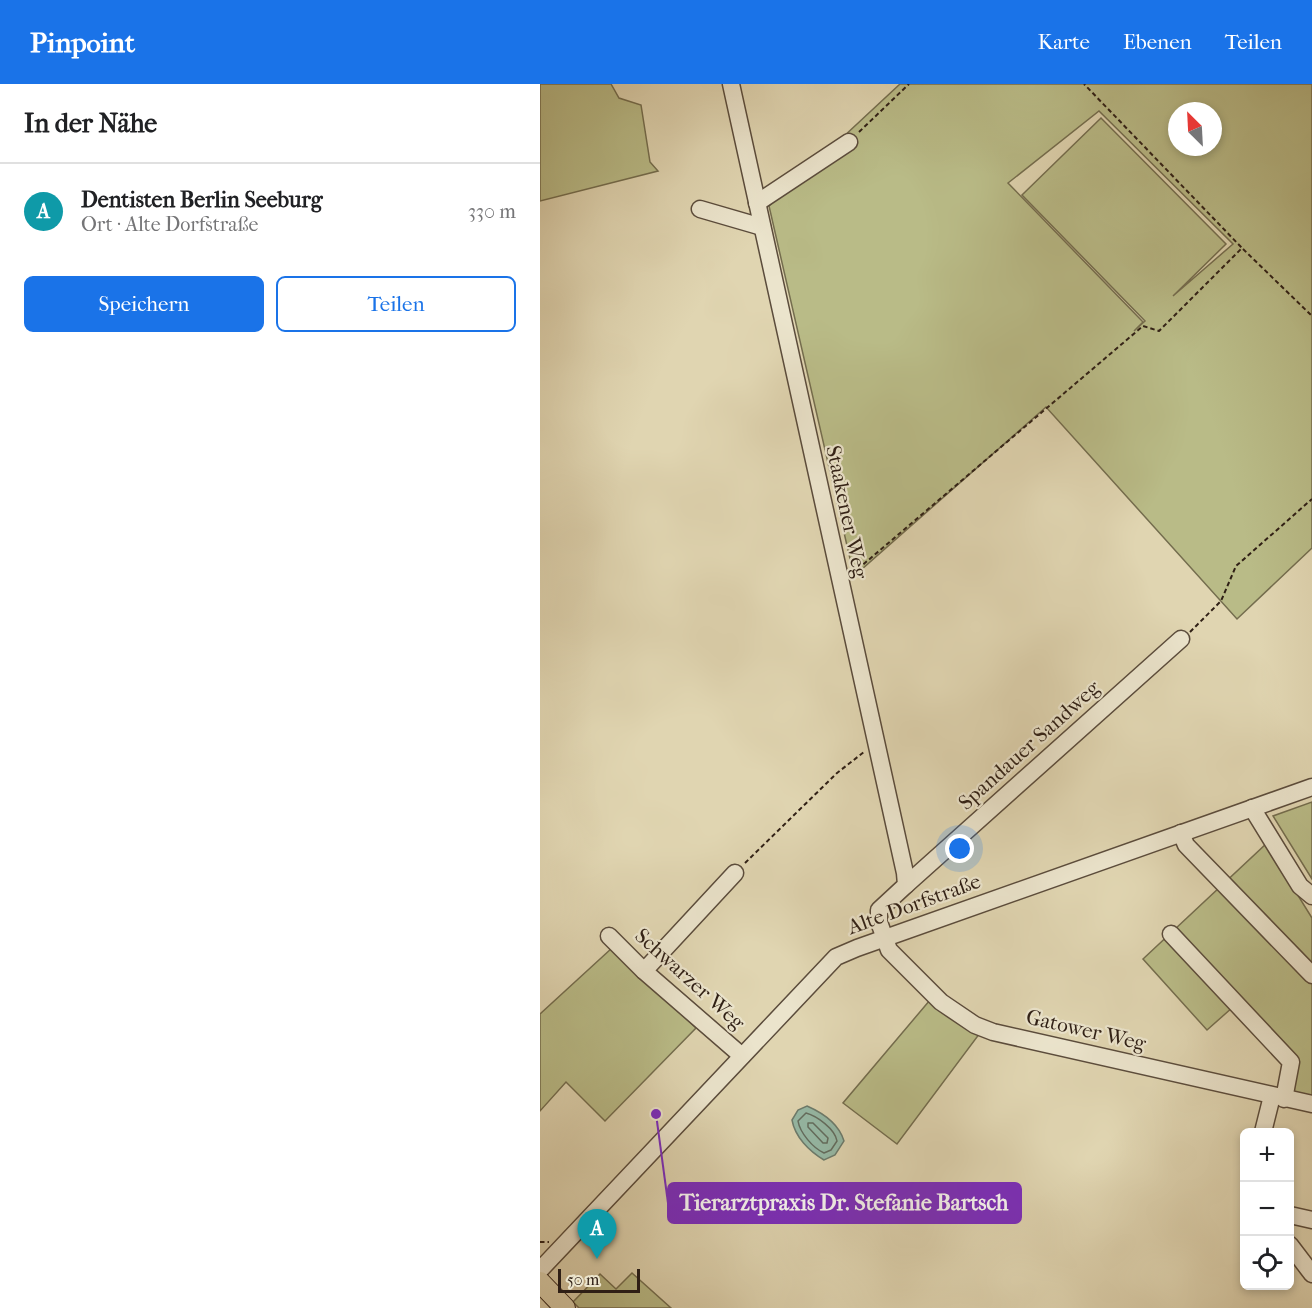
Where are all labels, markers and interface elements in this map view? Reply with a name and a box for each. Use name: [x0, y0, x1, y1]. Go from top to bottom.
text: Pinpoint: [30, 26, 135, 59]
text: Karte: [1038, 30, 1090, 54]
text: Ebenen: [1123, 30, 1192, 54]
text: Teilen: [1225, 30, 1282, 54]
north arrow: [1168, 102, 1222, 156]
text: In der Nähe: [24, 108, 157, 139]
text: Dentisten Berlin Seeburg: [81, 187, 322, 213]
text: A: [37, 200, 50, 223]
text: 330 m: [468, 200, 516, 223]
text: Ort · Alte Dorfstraße: [81, 213, 258, 236]
button: Speichern: [24, 276, 264, 332]
button: Teilen: [276, 276, 516, 332]
street label: Staakener Weg: [821, 443, 873, 581]
street label: Spandauer Sandweg: [954, 675, 1105, 815]
your location: [945, 834, 974, 863]
street label: Alte Dorfstraße: [843, 869, 984, 940]
street label: Schwarzer Weg: [630, 923, 750, 1035]
street label: Gatower Weg: [1024, 1005, 1149, 1056]
map controls: [1240, 1128, 1294, 1290]
button: +: [1240, 1128, 1294, 1182]
button: −: [1240, 1182, 1294, 1236]
callout: Tierarztpraxis Dr. Stefanie Bartsch: [668, 1183, 1021, 1223]
text: Tierarztpraxis Dr. Stefanie Bartsch: [679, 1190, 1009, 1216]
pin: A: [578, 1210, 616, 1259]
button: locate: [1240, 1236, 1294, 1290]
scale bar: [558, 1266, 640, 1294]
text: 50 m: [567, 1270, 599, 1289]

